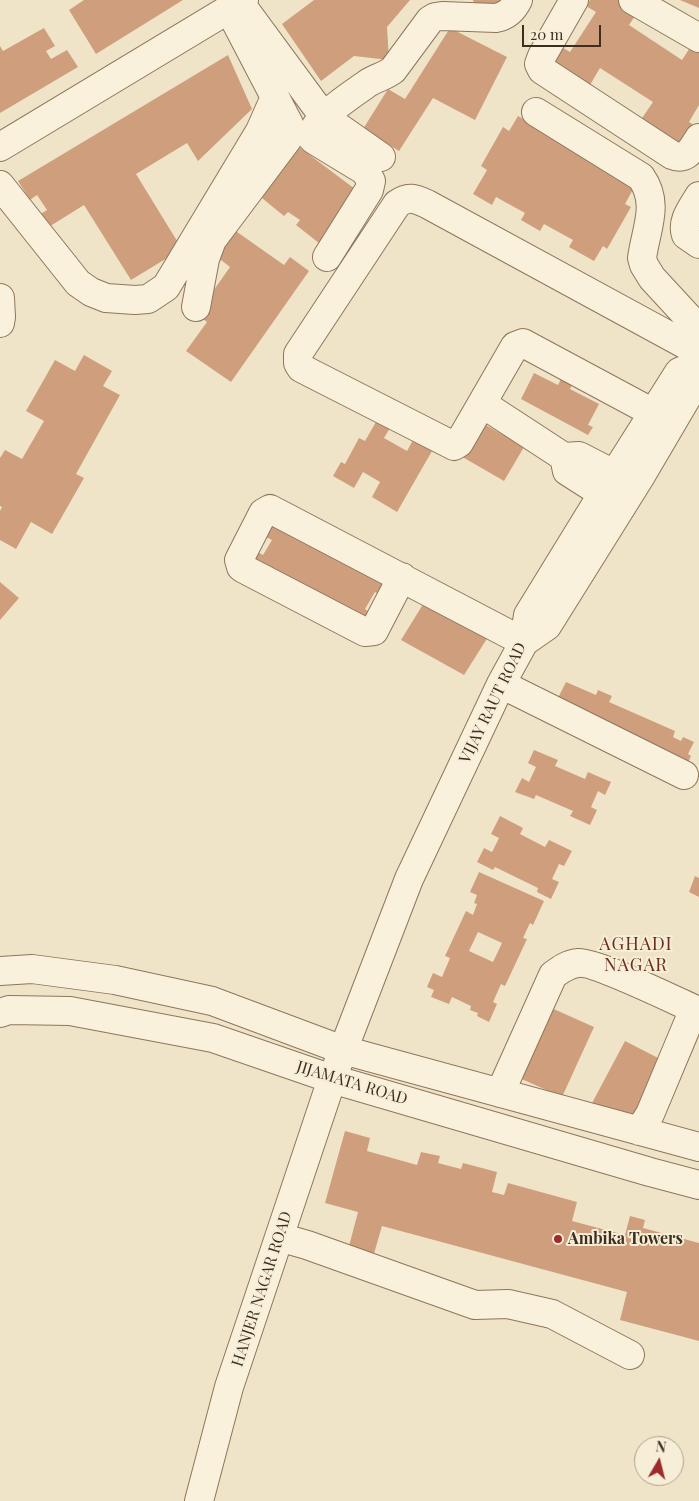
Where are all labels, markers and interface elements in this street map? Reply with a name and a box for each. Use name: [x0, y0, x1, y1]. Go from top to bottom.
scale bar: [524, 15, 603, 47]
text: 20 m: [530, 24, 563, 44]
street label: VIJAY RAUT ROAD: [455, 640, 531, 766]
district label: AGHADI NAGAR: [599, 933, 673, 976]
street label: JIJAMATA ROAD: [294, 1057, 410, 1109]
street label: HANJER NAGAR ROAD: [228, 1209, 296, 1369]
place label: Ambika Towers: [568, 1229, 683, 1249]
marker: Ambika Towers: [552, 1233, 564, 1245]
north arrow: [634, 1436, 684, 1486]
text: N: [655, 1437, 667, 1457]

